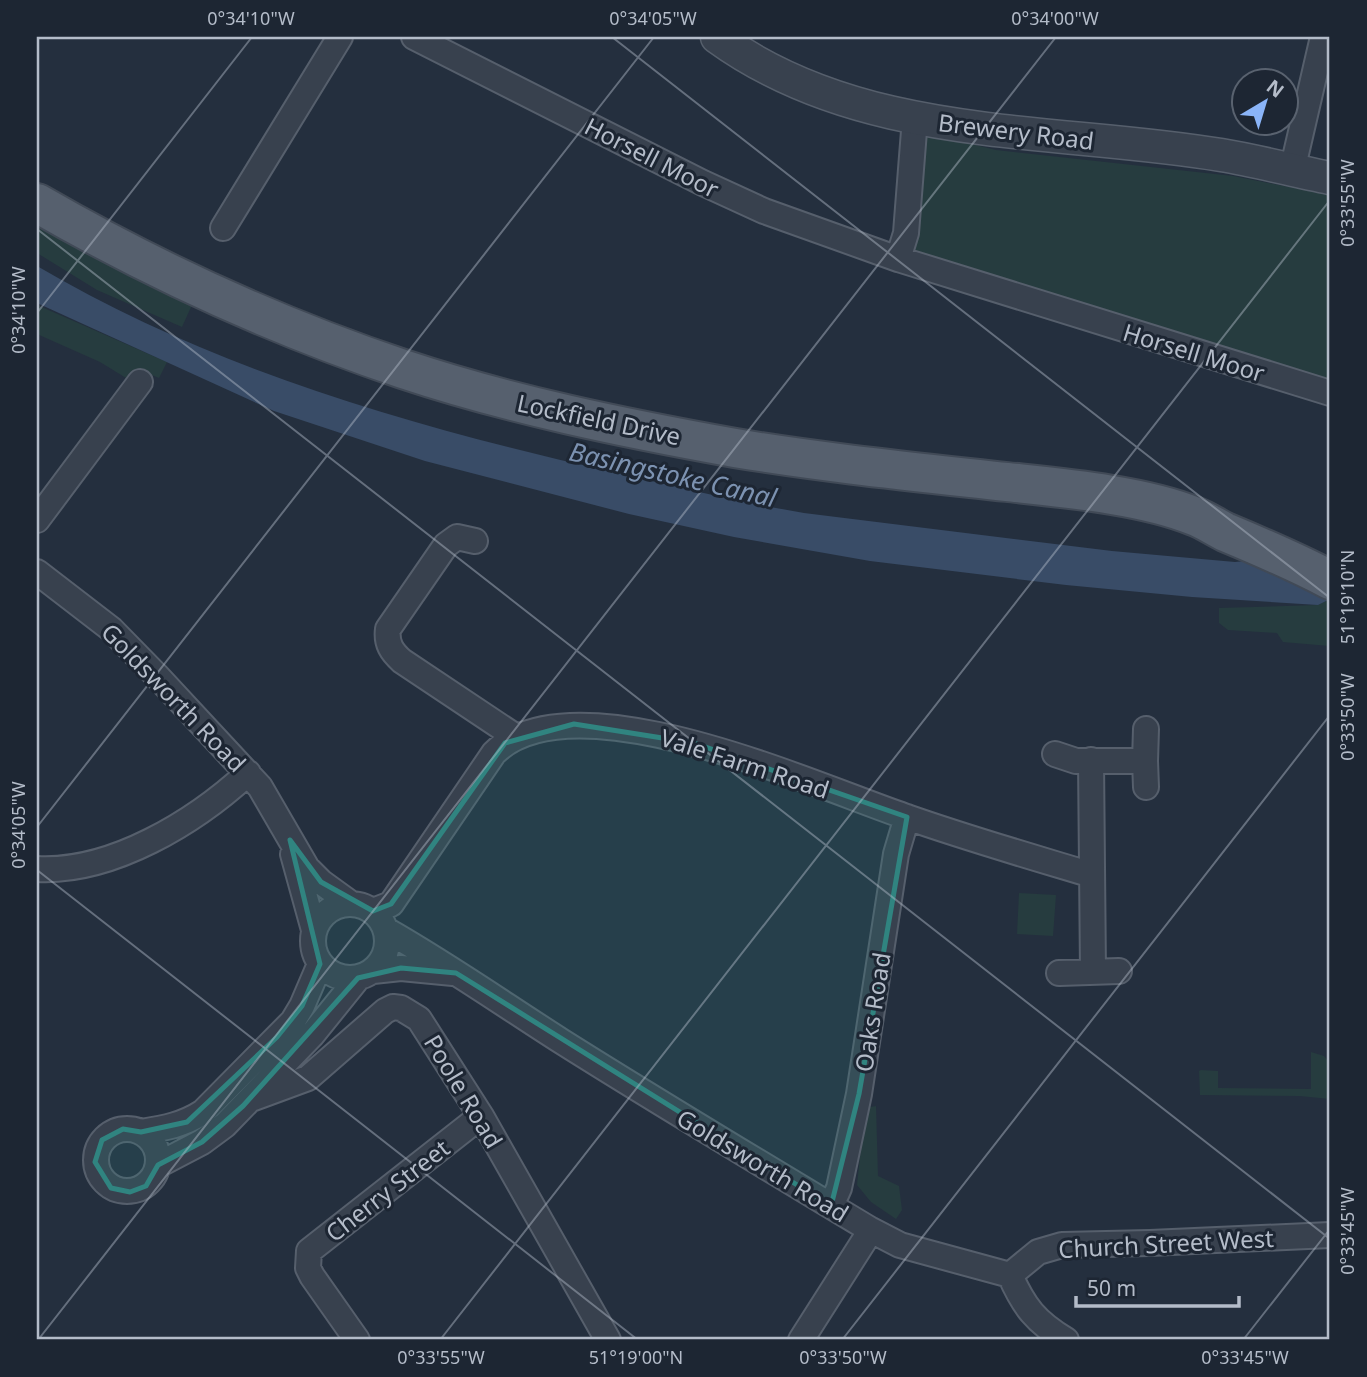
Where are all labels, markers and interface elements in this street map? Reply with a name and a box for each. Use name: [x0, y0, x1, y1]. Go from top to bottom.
text: 0°34'10"W: [207, 6, 295, 30]
text: 0°34'05"W: [609, 6, 697, 30]
text: 0°34'00"W: [1011, 6, 1099, 30]
north arrow: [1230, 66, 1300, 136]
text: N: [1261, 74, 1290, 104]
street label: Brewery Road: [936, 105, 1096, 157]
street label: Horsell Moor: [579, 109, 725, 205]
text: 0°33'55"W: [1335, 159, 1359, 247]
text: 0°34'10"W: [6, 266, 30, 354]
street label: Horsell Moor: [1119, 315, 1269, 389]
street label: Lockfield Drive: [514, 386, 684, 452]
water label: Basingstoke Canal: [566, 433, 781, 516]
text: 51°19'10"N: [1335, 550, 1359, 644]
street label: Goldsworth Road: [94, 615, 254, 779]
text: 0°33'50"W: [1335, 673, 1359, 761]
street label: Vale Farm Road: [656, 720, 834, 806]
text: 0°34'05"W: [6, 781, 30, 869]
street label: Oaks Road: [846, 950, 898, 1074]
street label: Poole Road: [417, 1028, 511, 1154]
street label: Goldsworth Road: [671, 1101, 855, 1229]
street label: Cherry Street: [318, 1131, 456, 1249]
text: 0°33'45"W: [1335, 1187, 1359, 1275]
street label: Church Street West: [1057, 1221, 1275, 1265]
scale bar: [1076, 1265, 1239, 1309]
text: 50 m: [1087, 1274, 1136, 1302]
text: 0°33'55"W: [397, 1345, 485, 1369]
text: 51°19'00"N: [589, 1345, 683, 1369]
text: 0°33'50"W: [799, 1345, 887, 1369]
text: 0°33'45"W: [1201, 1345, 1289, 1369]

